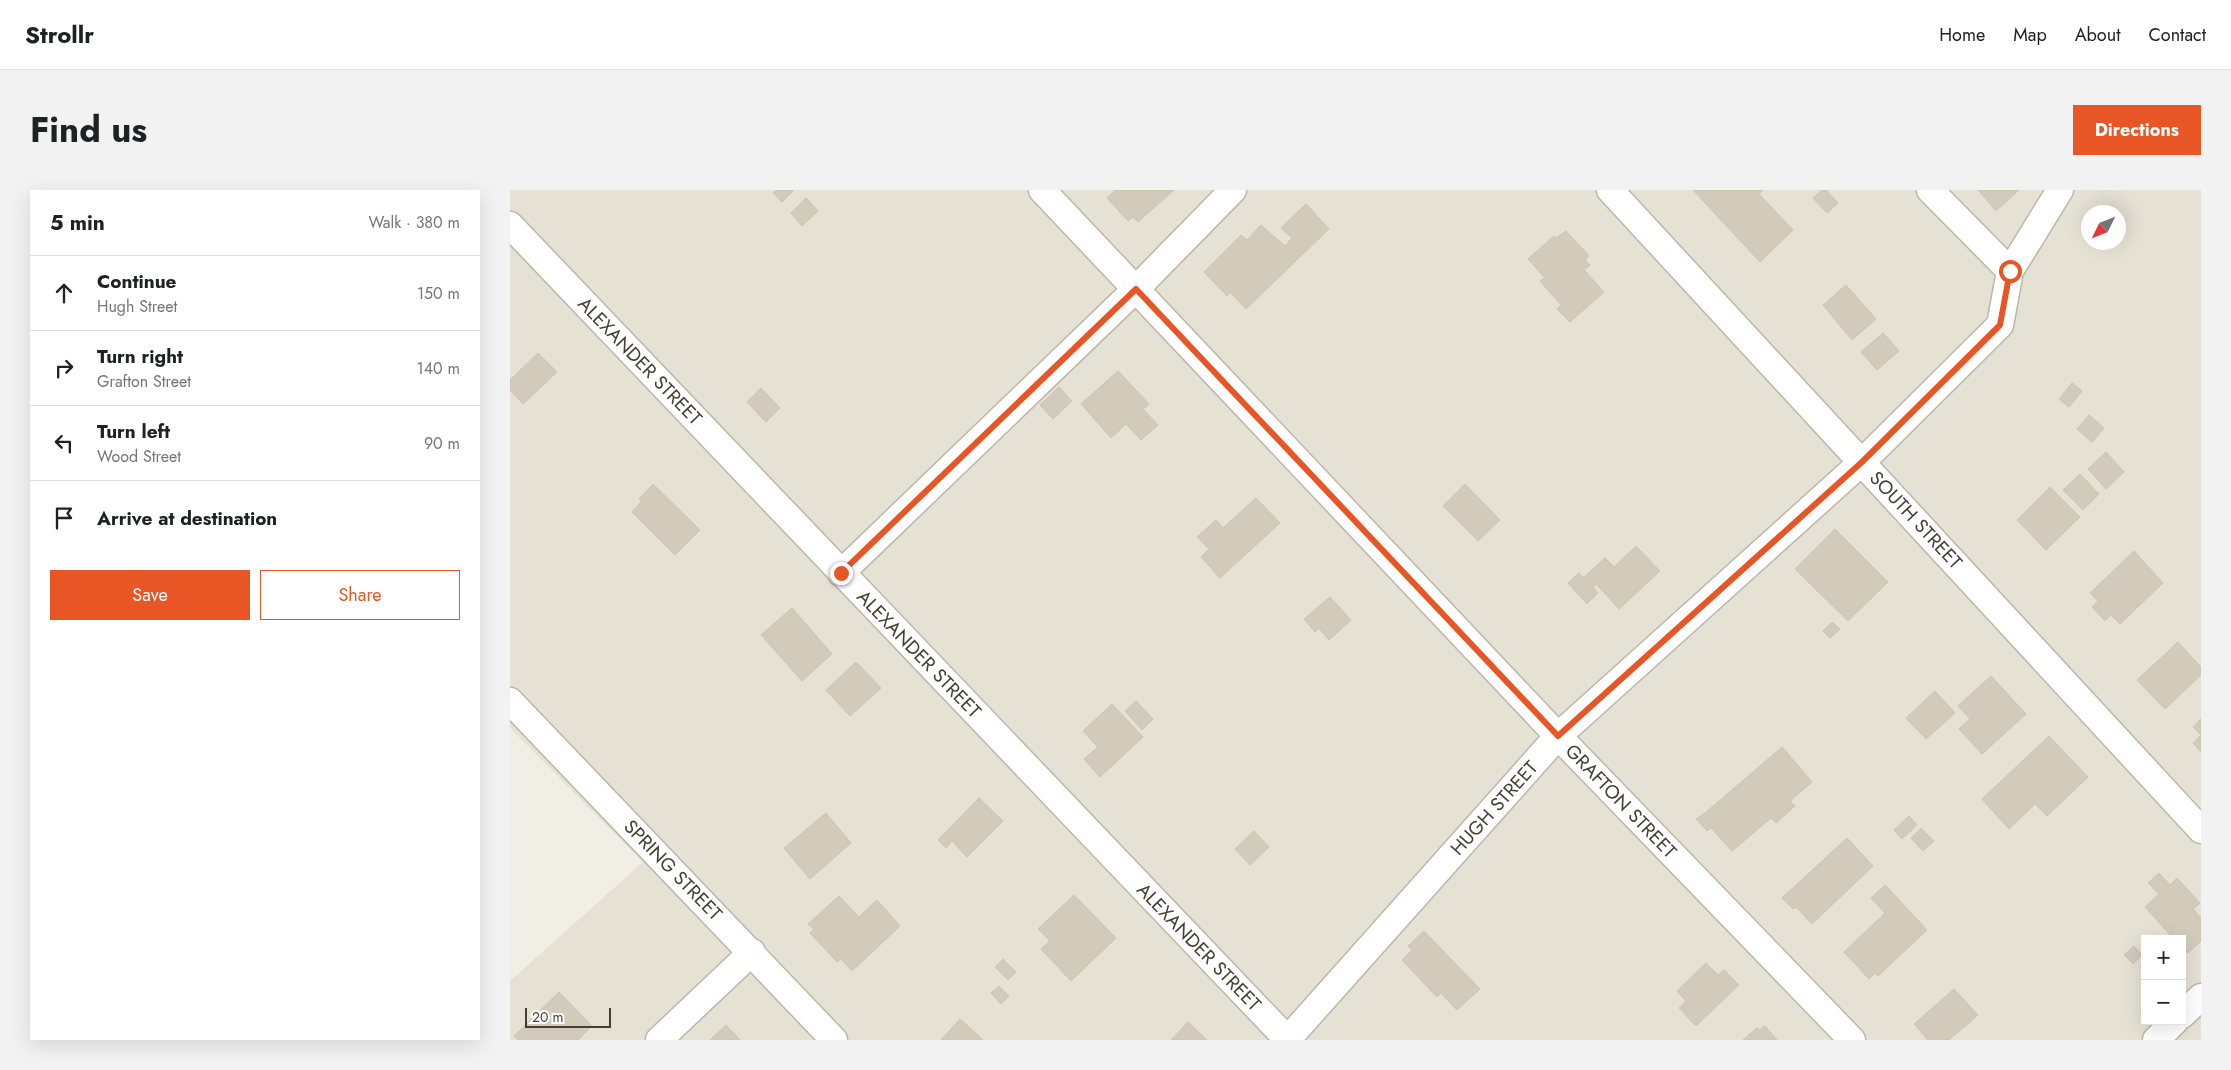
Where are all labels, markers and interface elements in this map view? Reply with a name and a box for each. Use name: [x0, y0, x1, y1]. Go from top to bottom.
text: Strollr: [25, 17, 94, 52]
text: Home: [1939, 22, 1985, 48]
text: Map: [2013, 22, 2047, 48]
text: About: [2075, 22, 2120, 48]
text: Contact: [2148, 22, 2206, 48]
text: Find us: [30, 105, 147, 155]
button: Directions: [2073, 105, 2201, 155]
north arrow: [2081, 205, 2126, 250]
text: 5 min: [50, 208, 105, 238]
text: Walk · 380 m: [369, 211, 460, 234]
route start: [1999, 260, 2022, 283]
text: Continue: [97, 268, 176, 295]
icon: ahead: [50, 279, 78, 307]
text: 150 m: [417, 282, 460, 305]
street label: ALEXANDER STREET: [572, 291, 708, 431]
text: Hugh Street: [97, 295, 177, 318]
text: Turn right: [97, 343, 183, 370]
icon: right: [50, 354, 78, 382]
text: 140 m: [417, 357, 460, 380]
text: Grafton Street: [97, 370, 191, 393]
text: Turn left: [97, 418, 170, 445]
icon: left: [50, 429, 78, 457]
text: 90 m: [424, 432, 460, 455]
text: Wood Street: [97, 445, 181, 468]
street label: SOUTH STREET: [1863, 465, 1969, 575]
icon: arrive: [50, 504, 78, 532]
text: Arrive at destination: [97, 505, 277, 532]
route end: [830, 562, 853, 585]
button: Save: [50, 570, 250, 620]
button: Share: [260, 570, 460, 620]
street label: ALEXANDER STREET: [851, 584, 987, 724]
street label: GRAFTON STREET: [1559, 738, 1683, 864]
street label: HUGH STREET: [1444, 755, 1544, 861]
street label: SPRING STREET: [618, 814, 728, 927]
street label: ALEXANDER STREET: [1131, 877, 1267, 1017]
map controls: [2141, 935, 2186, 1025]
button: +: [2141, 935, 2186, 980]
button: −: [2141, 980, 2186, 1025]
scale bar: [525, 1005, 611, 1028]
text: 20 m: [532, 1007, 564, 1027]

